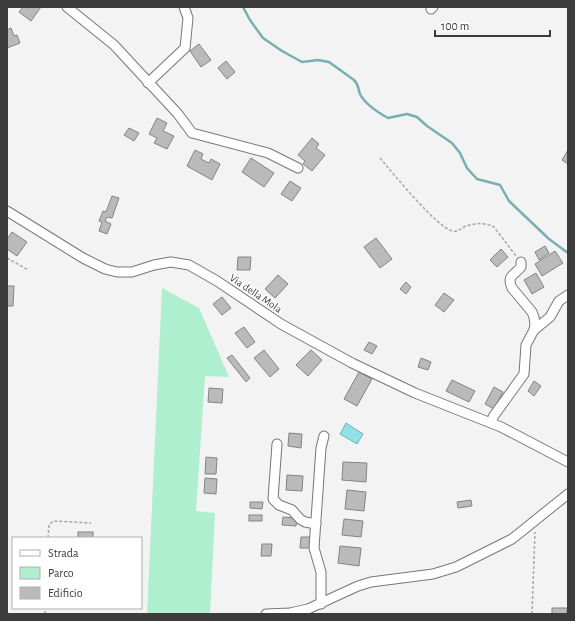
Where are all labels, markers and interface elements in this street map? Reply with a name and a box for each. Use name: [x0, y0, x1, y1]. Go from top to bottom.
scale bar: [435, 12, 550, 38]
text: 100 m: [441, 20, 469, 32]
street label: Via della Mola: [228, 272, 284, 315]
legend: [12, 537, 142, 609]
text: Strada: [48, 547, 79, 559]
text: Parco: [48, 567, 74, 579]
text: Edificio: [48, 587, 83, 599]

